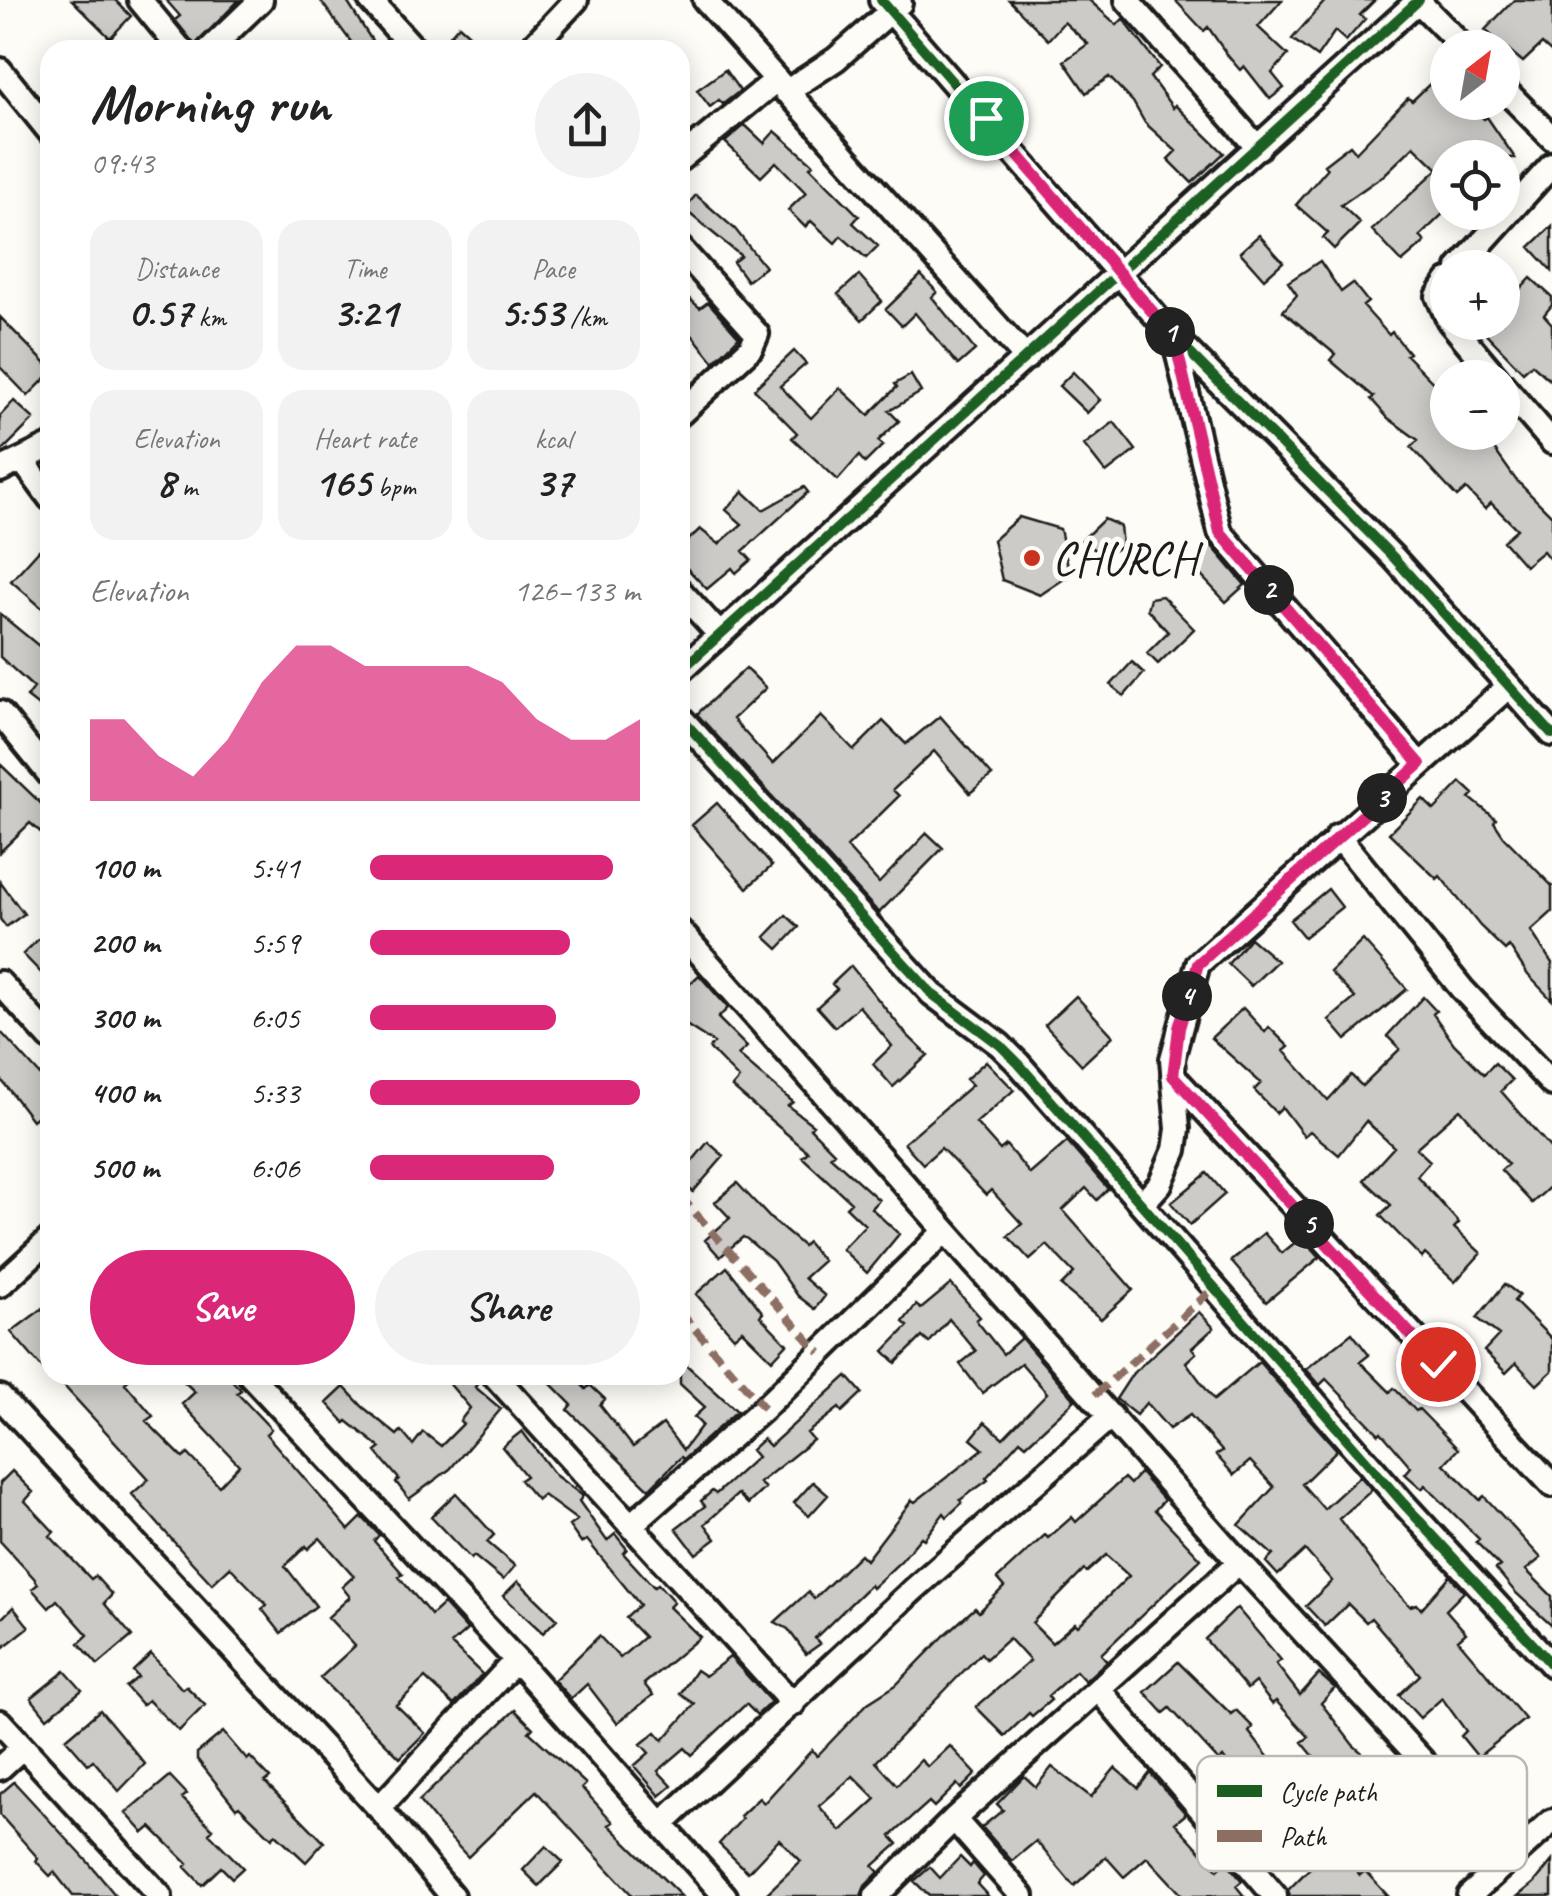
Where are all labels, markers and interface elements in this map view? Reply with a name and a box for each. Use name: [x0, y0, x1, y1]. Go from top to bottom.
north arrow: [1430, 30, 1520, 120]
map controls: [1430, 30, 1520, 450]
text: Morning run: [90, 69, 330, 139]
button: share: [535, 73, 640, 178]
pin: [944, 76, 1029, 161]
icon: arrive: [959, 91, 1014, 146]
button: locate: [1430, 140, 1520, 230]
text: 09:43: [90, 142, 154, 183]
button: +: [1430, 250, 1520, 340]
text: Distance: [135, 251, 218, 286]
text: Time: [344, 251, 386, 286]
text: Pace: [532, 251, 575, 286]
text: 0.57: [128, 286, 192, 339]
text: 3:21: [332, 286, 398, 339]
text: 5:53: [500, 286, 563, 339]
text: km: [192, 299, 226, 334]
text: /km: [563, 299, 607, 334]
pin: 1: [1145, 307, 1195, 357]
text: 1: [1164, 314, 1176, 349]
button: −: [1430, 360, 1520, 450]
text: Elevation: [134, 421, 220, 456]
text: Heart rate: [314, 421, 416, 456]
text: kcal: [535, 421, 572, 456]
text: 8: [156, 456, 175, 509]
text: 165: [314, 456, 371, 509]
text: 37: [535, 456, 572, 509]
text: m: [175, 469, 197, 504]
text: bpm: [371, 469, 416, 504]
place label: CHURCH: [1052, 528, 1204, 588]
marker: CHURCH: [1021, 547, 1043, 569]
pin: 2: [1244, 565, 1294, 615]
text: Elevation: [90, 570, 188, 611]
text: 126–133 m: [514, 570, 640, 611]
text: 2: [1263, 572, 1275, 607]
pin: 3: [1357, 773, 1407, 823]
text: 3: [1376, 780, 1388, 815]
text: 100 m: [90, 847, 159, 888]
text: 5:41: [250, 847, 300, 888]
text: 200 m: [90, 922, 159, 963]
text: 5:59: [250, 922, 300, 963]
pin: 4: [1162, 971, 1212, 1021]
text: 4: [1181, 978, 1193, 1013]
text: 300 m: [90, 997, 159, 1038]
text: 6:05: [250, 997, 300, 1038]
text: 400 m: [90, 1072, 159, 1113]
text: 5:33: [250, 1072, 300, 1113]
text: 500 m: [90, 1147, 159, 1188]
text: 6:06: [250, 1147, 300, 1188]
pin: 5: [1284, 1199, 1334, 1249]
text: 5: [1303, 1206, 1315, 1241]
button: Save: [90, 1250, 355, 1365]
button: Share: [375, 1250, 640, 1365]
pin: [1396, 1322, 1481, 1407]
icon: check: [1411, 1337, 1466, 1392]
legend: [1197, 1756, 1527, 1871]
text: Cycle path: [1280, 1774, 1377, 1809]
text: Path: [1280, 1819, 1327, 1854]

